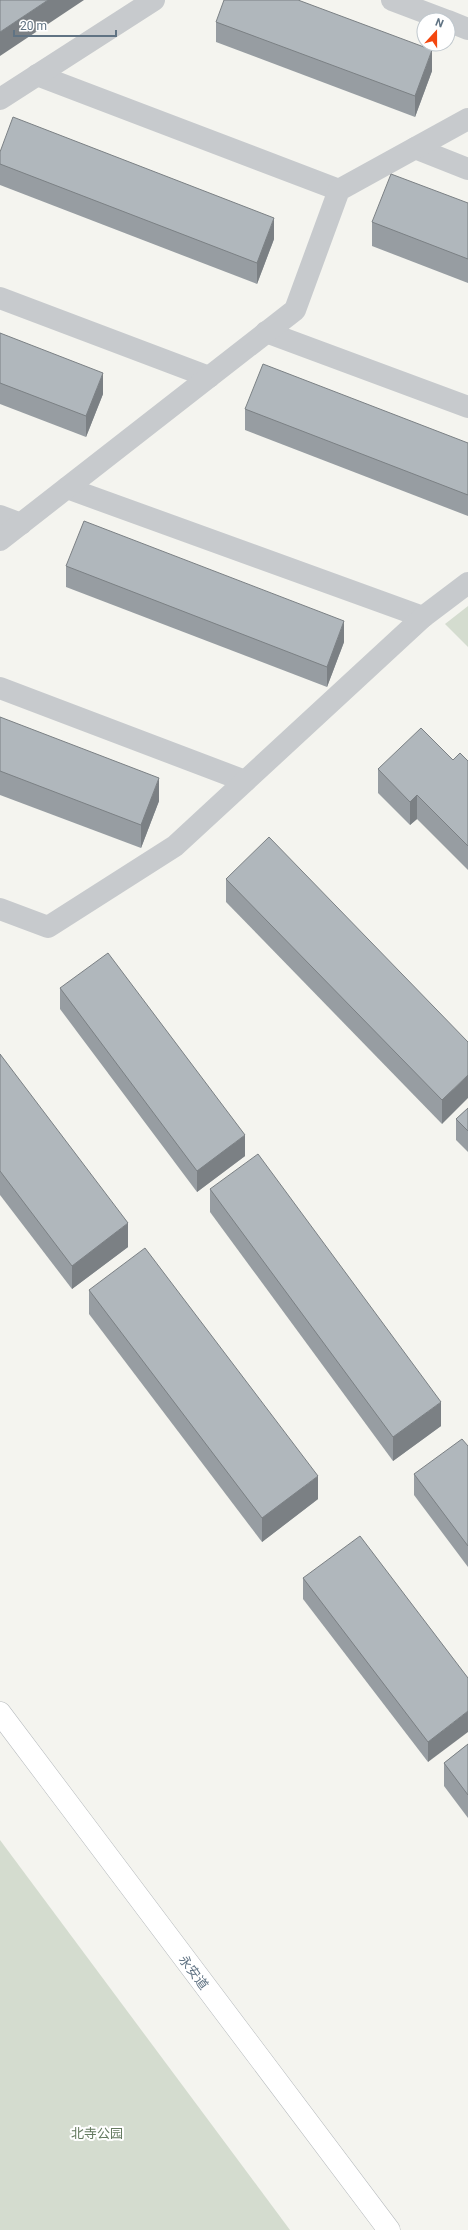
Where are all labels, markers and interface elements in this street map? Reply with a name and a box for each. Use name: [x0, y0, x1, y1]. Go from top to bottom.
scale bar: [14, 12, 116, 38]
north arrow: [416, 12, 456, 52]
text: N: [433, 16, 446, 31]
text: 20 m: [20, 19, 47, 33]
street label: 永安道: [176, 1952, 211, 1992]
park label: 北寺公园: [71, 2126, 123, 2141]

